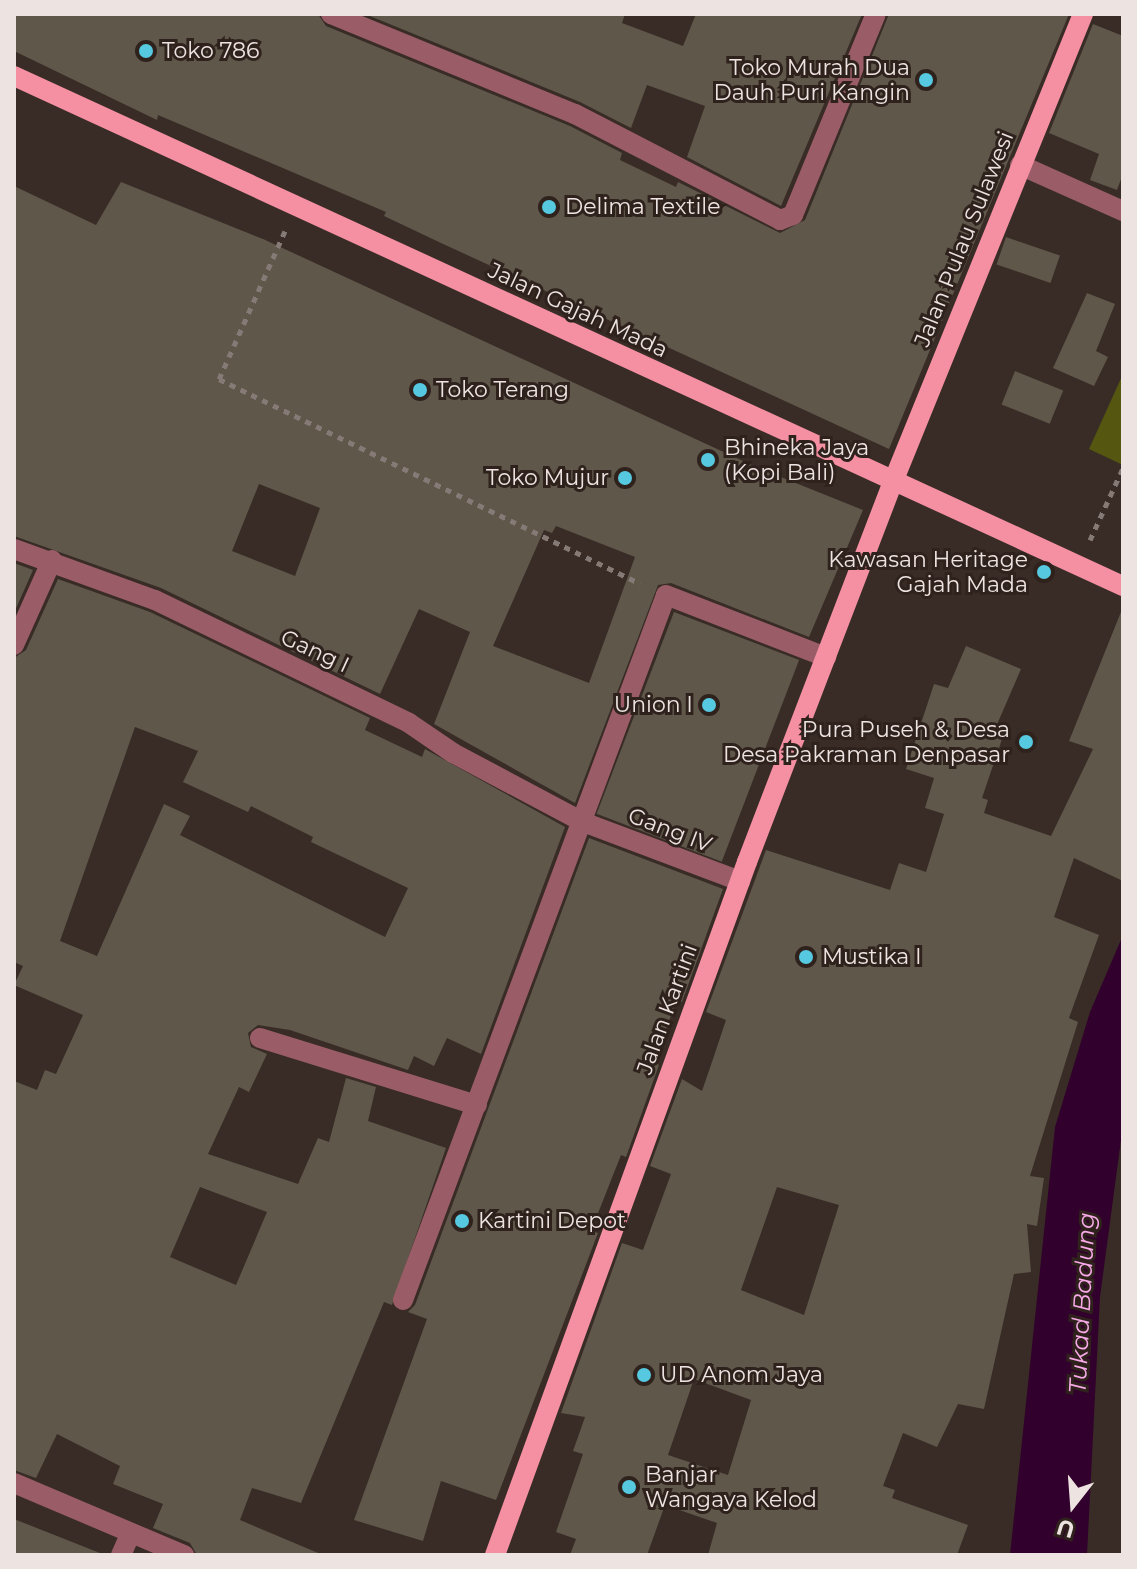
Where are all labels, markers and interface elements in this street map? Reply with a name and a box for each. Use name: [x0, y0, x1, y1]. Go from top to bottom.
place label: Toko 786: [162, 38, 259, 64]
marker: Toko 786: [137, 42, 155, 60]
place label: Toko Murah Dua Dauh Puri Kangin: [713, 54, 910, 106]
marker: Toko Murah Dua Dauh Puri Kangin: [917, 71, 935, 89]
street label: Jalan Pulau Sulawesi: [909, 128, 1019, 350]
place label: Delima Textile: [565, 194, 721, 220]
marker: Delima Textile: [540, 198, 558, 216]
street label: Jalan Gajah Mada: [484, 257, 672, 363]
place label: Toko Terang: [436, 377, 569, 403]
marker: Toko Terang: [411, 381, 429, 399]
place label: Bhineka Jaya (Kopi Bali): [724, 434, 869, 486]
marker: Bhineka Jaya (Kopi Bali): [699, 451, 717, 469]
place label: Toko Mujur: [486, 465, 609, 491]
marker: Toko Mujur: [616, 469, 634, 487]
place label: Kawasan Heritage Gajah Mada: [828, 546, 1028, 598]
marker: Kawasan Heritage Gajah Mada: [1035, 563, 1053, 581]
street label: Gang I: [277, 624, 353, 678]
place label: Union I: [614, 692, 693, 718]
marker: Union I: [700, 696, 718, 714]
place label: Pura Puseh & Desa Desa Pakraman Denpasar: [723, 716, 1010, 768]
marker: Pura Puseh & Desa Desa Pakraman Denpasar: [1017, 733, 1035, 751]
street label: Gang IV: [624, 802, 716, 858]
street label: Jalan Kartini: [631, 940, 703, 1078]
place label: Mustika I: [822, 944, 922, 970]
marker: Mustika I: [797, 948, 815, 966]
place label: Kartini Depot: [478, 1208, 626, 1234]
marker: Kartini Depot: [453, 1212, 471, 1230]
water label: Tukad Badung: [1063, 1212, 1101, 1394]
place label: UD Anom Jaya: [660, 1362, 823, 1388]
marker: UD Anom Jaya: [635, 1366, 653, 1384]
place label: Banjar Wangaya Kelod: [645, 1461, 817, 1512]
north arrow: [1033, 1465, 1113, 1545]
marker: Banjar Wangaya Kelod: [620, 1478, 638, 1496]
text: U: [1054, 1513, 1078, 1544]

